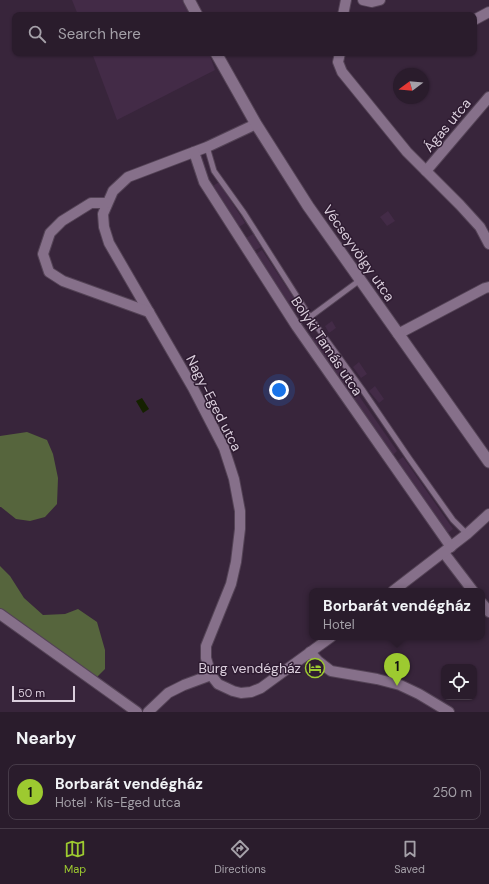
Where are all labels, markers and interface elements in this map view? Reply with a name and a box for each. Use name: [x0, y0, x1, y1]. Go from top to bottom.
search box: [12, 12, 477, 56]
icon: search: [26, 23, 48, 45]
text: Search here: [58, 24, 141, 44]
north arrow: [393, 68, 429, 104]
street label: Ágas utca: [419, 95, 475, 155]
street label: Vécseyvölgy utca: [319, 201, 399, 305]
street label: Bolyki Tamás utca: [287, 293, 367, 399]
street label: Nagy-Eged utca: [182, 352, 246, 454]
your location: [269, 380, 289, 400]
popup: [309, 588, 485, 640]
text: Borbarát vendégház: [323, 596, 471, 616]
text: Hotel: [323, 616, 355, 633]
pin: 1: [384, 653, 410, 686]
hotel icon: Burg vendégház: [304, 657, 326, 679]
place label: Burg vendégház: [198, 659, 301, 677]
map controls: [441, 664, 477, 700]
button: locate: [441, 664, 477, 700]
scale bar: [12, 684, 75, 703]
text: 50 m: [18, 686, 45, 700]
text: Nearby: [16, 727, 76, 749]
text: Borbarát vendégház: [55, 774, 203, 794]
text: 1: [28, 784, 32, 801]
text: 250 m: [433, 784, 472, 801]
text: Hotel · Kis-Eged utca: [55, 794, 180, 811]
tab: Map: [64, 838, 86, 876]
tab: Directions: [214, 838, 266, 876]
tab: Saved: [394, 838, 425, 876]

